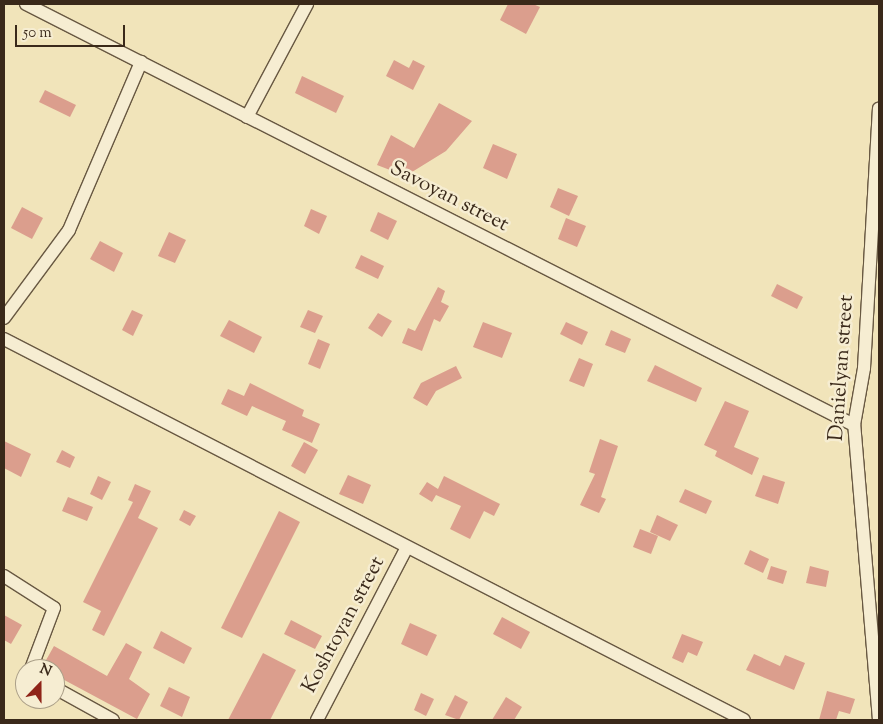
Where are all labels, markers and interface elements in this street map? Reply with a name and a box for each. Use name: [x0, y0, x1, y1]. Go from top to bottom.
scale bar: [18, 15, 128, 47]
text: 50 m: [23, 23, 52, 44]
street label: Savoyan street: [385, 156, 513, 238]
street label: Danielyan street: [824, 294, 860, 442]
street label: Koshtoyan street: [297, 552, 391, 698]
north arrow: [15, 659, 65, 709]
text: N: [36, 660, 54, 682]

